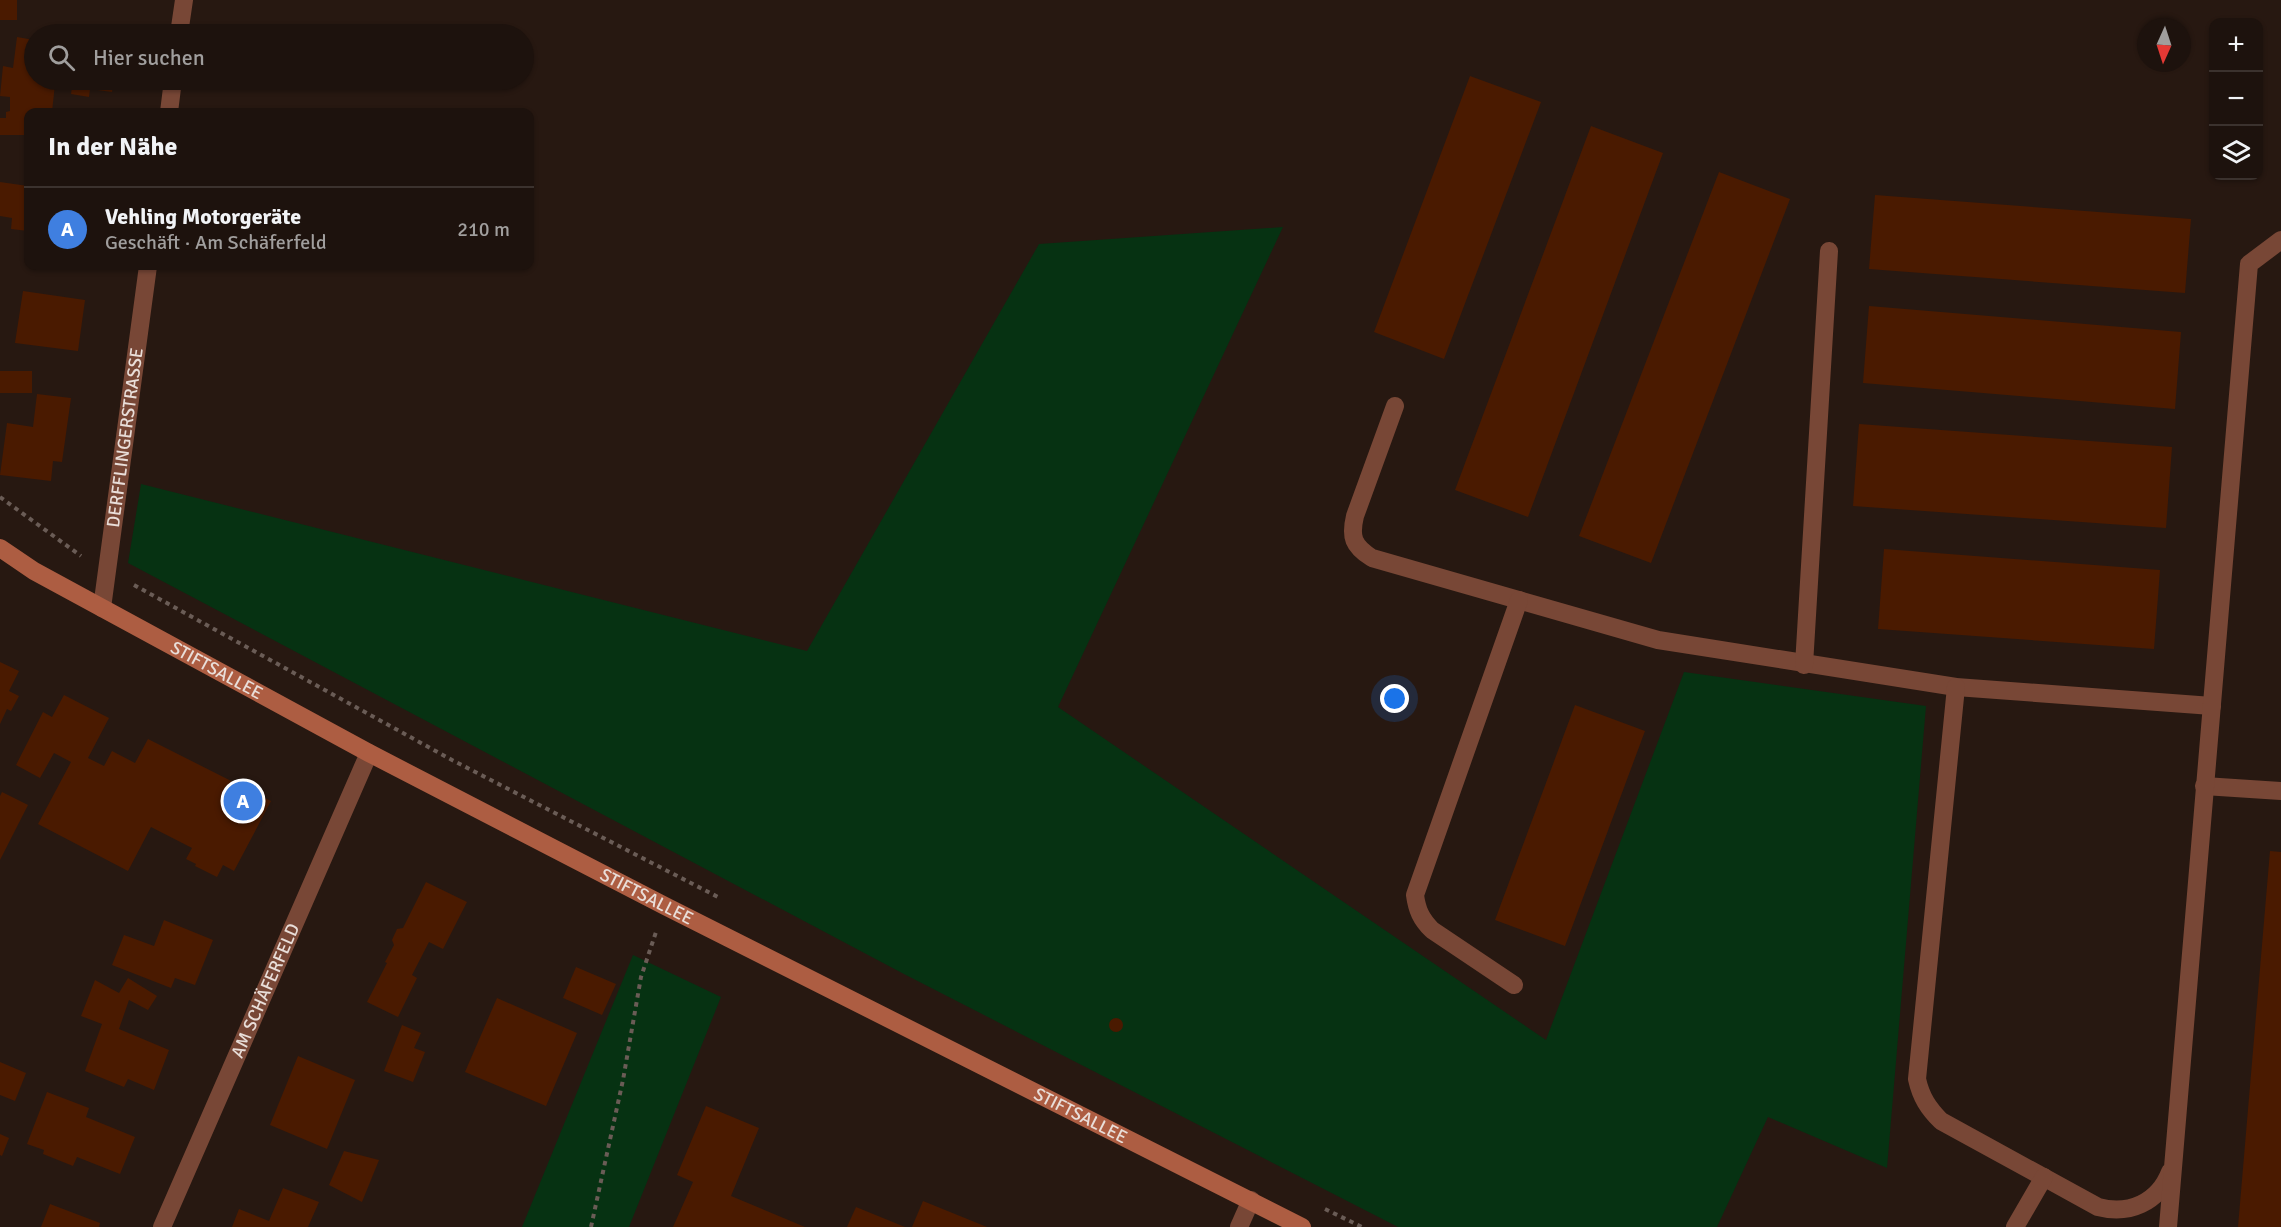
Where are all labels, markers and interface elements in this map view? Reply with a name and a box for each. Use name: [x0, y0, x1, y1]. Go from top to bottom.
north arrow: [2137, 18, 2191, 72]
map controls: [2209, 18, 2263, 180]
button: +: [2209, 18, 2263, 72]
search box: [24, 24, 534, 90]
icon: search: [45, 41, 78, 74]
text: Hier suchen: [93, 44, 205, 71]
button: −: [2209, 72, 2263, 126]
button: layers: [2209, 126, 2263, 180]
text: In der Nähe: [48, 131, 178, 163]
text: Vehling Motorgeräte: [105, 203, 301, 230]
text: A: [61, 217, 74, 242]
text: 210 m: [457, 217, 510, 242]
text: Geschäft · Am Schäferfeld: [105, 230, 327, 255]
street label: DERFFLINGERSTRASSE: [102, 346, 148, 529]
street label: STIFTSALLEE: [167, 636, 267, 704]
your location: [1380, 684, 1409, 713]
pin: A: [224, 778, 262, 824]
street label: STIFTSALLEE: [597, 863, 697, 930]
street label: AM SCHÄFERFELD: [226, 920, 304, 1061]
street label: STIFTSALLEE: [1030, 1083, 1131, 1148]

